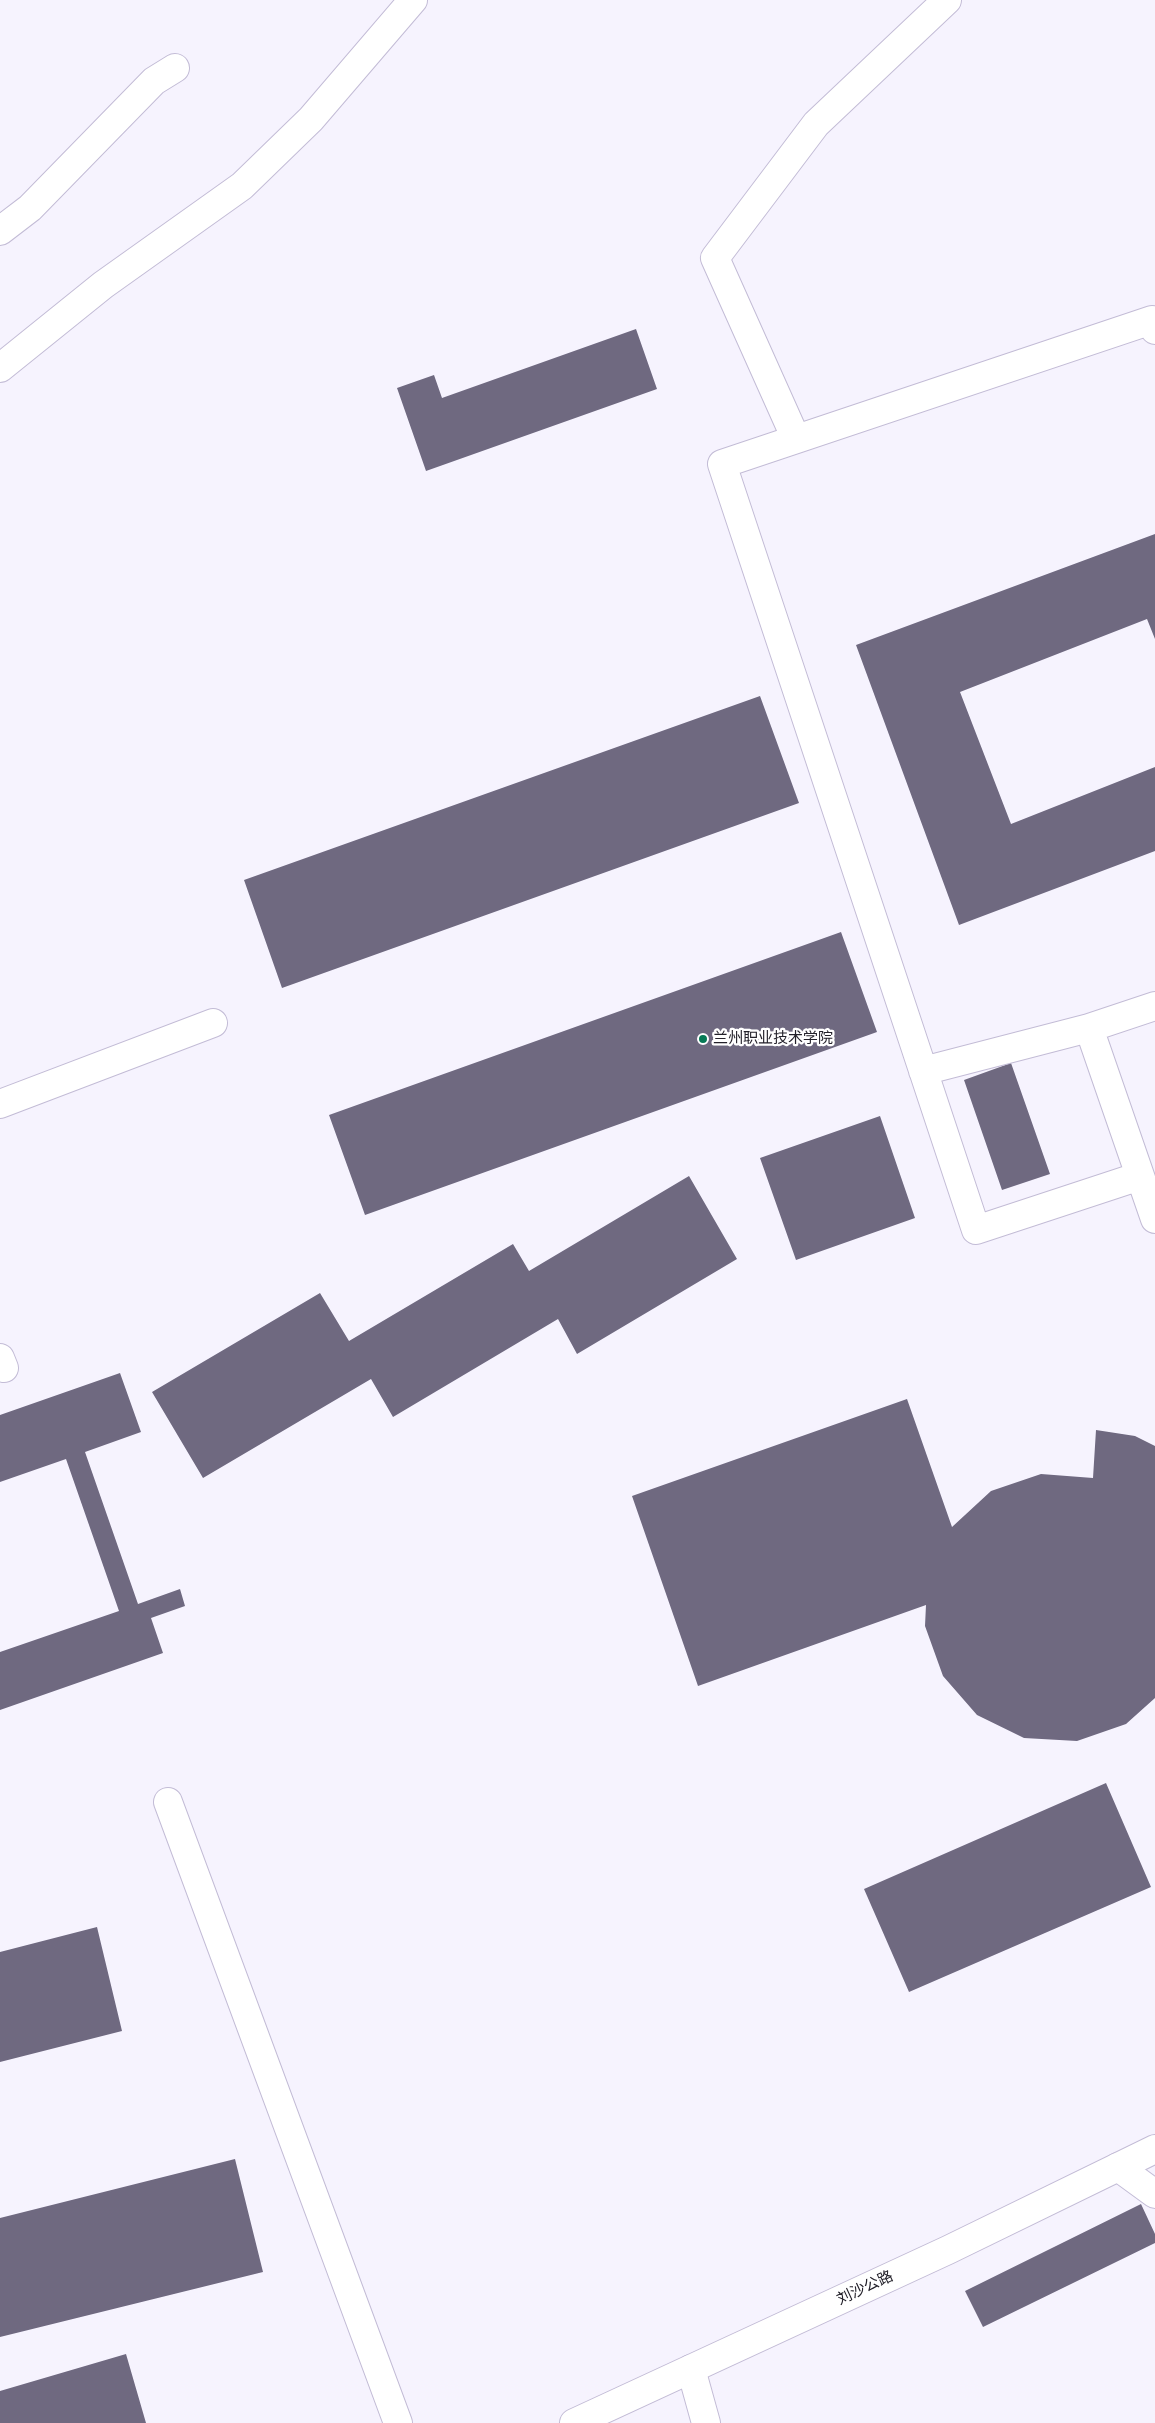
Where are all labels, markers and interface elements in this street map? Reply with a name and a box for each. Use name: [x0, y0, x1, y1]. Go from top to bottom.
place label: 兰州职业技术学院: [713, 1030, 833, 1048]
marker: 兰州职业技术学院: [697, 1033, 709, 1045]
street label: 刘沙公路: [834, 2267, 896, 2309]

